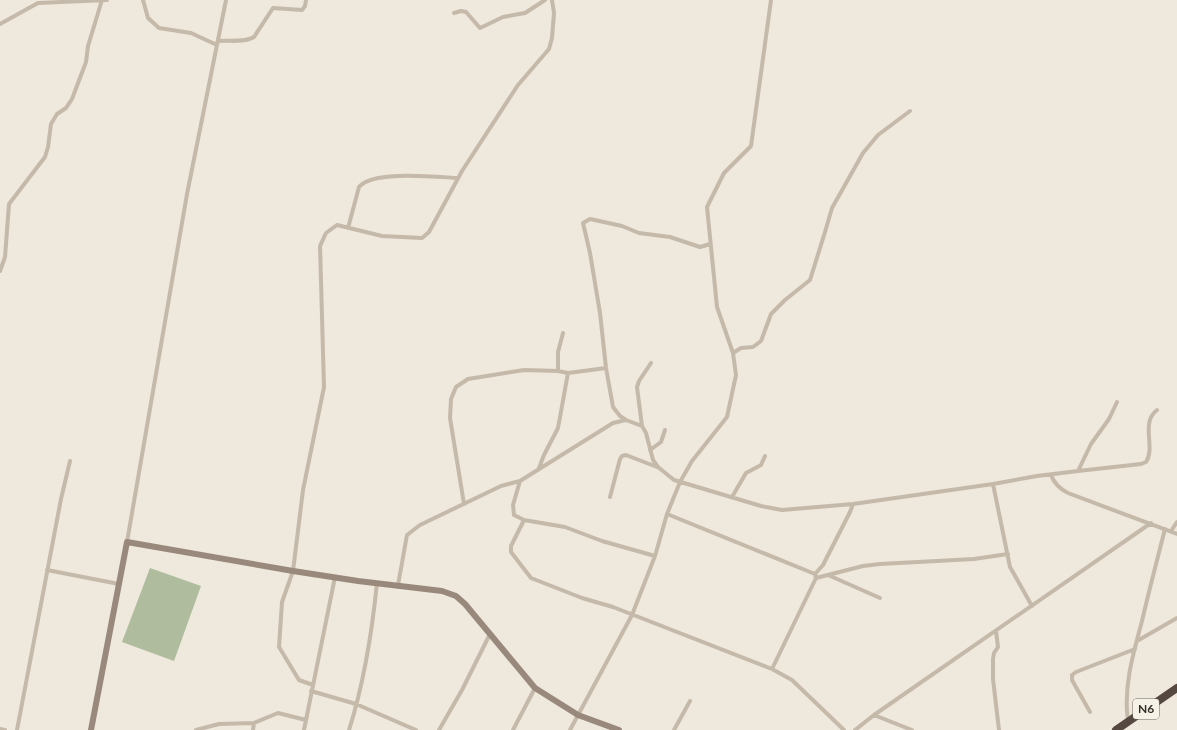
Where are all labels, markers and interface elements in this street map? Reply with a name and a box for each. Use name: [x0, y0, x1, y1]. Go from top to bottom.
road number: N6: [1133, 699, 1159, 719]

